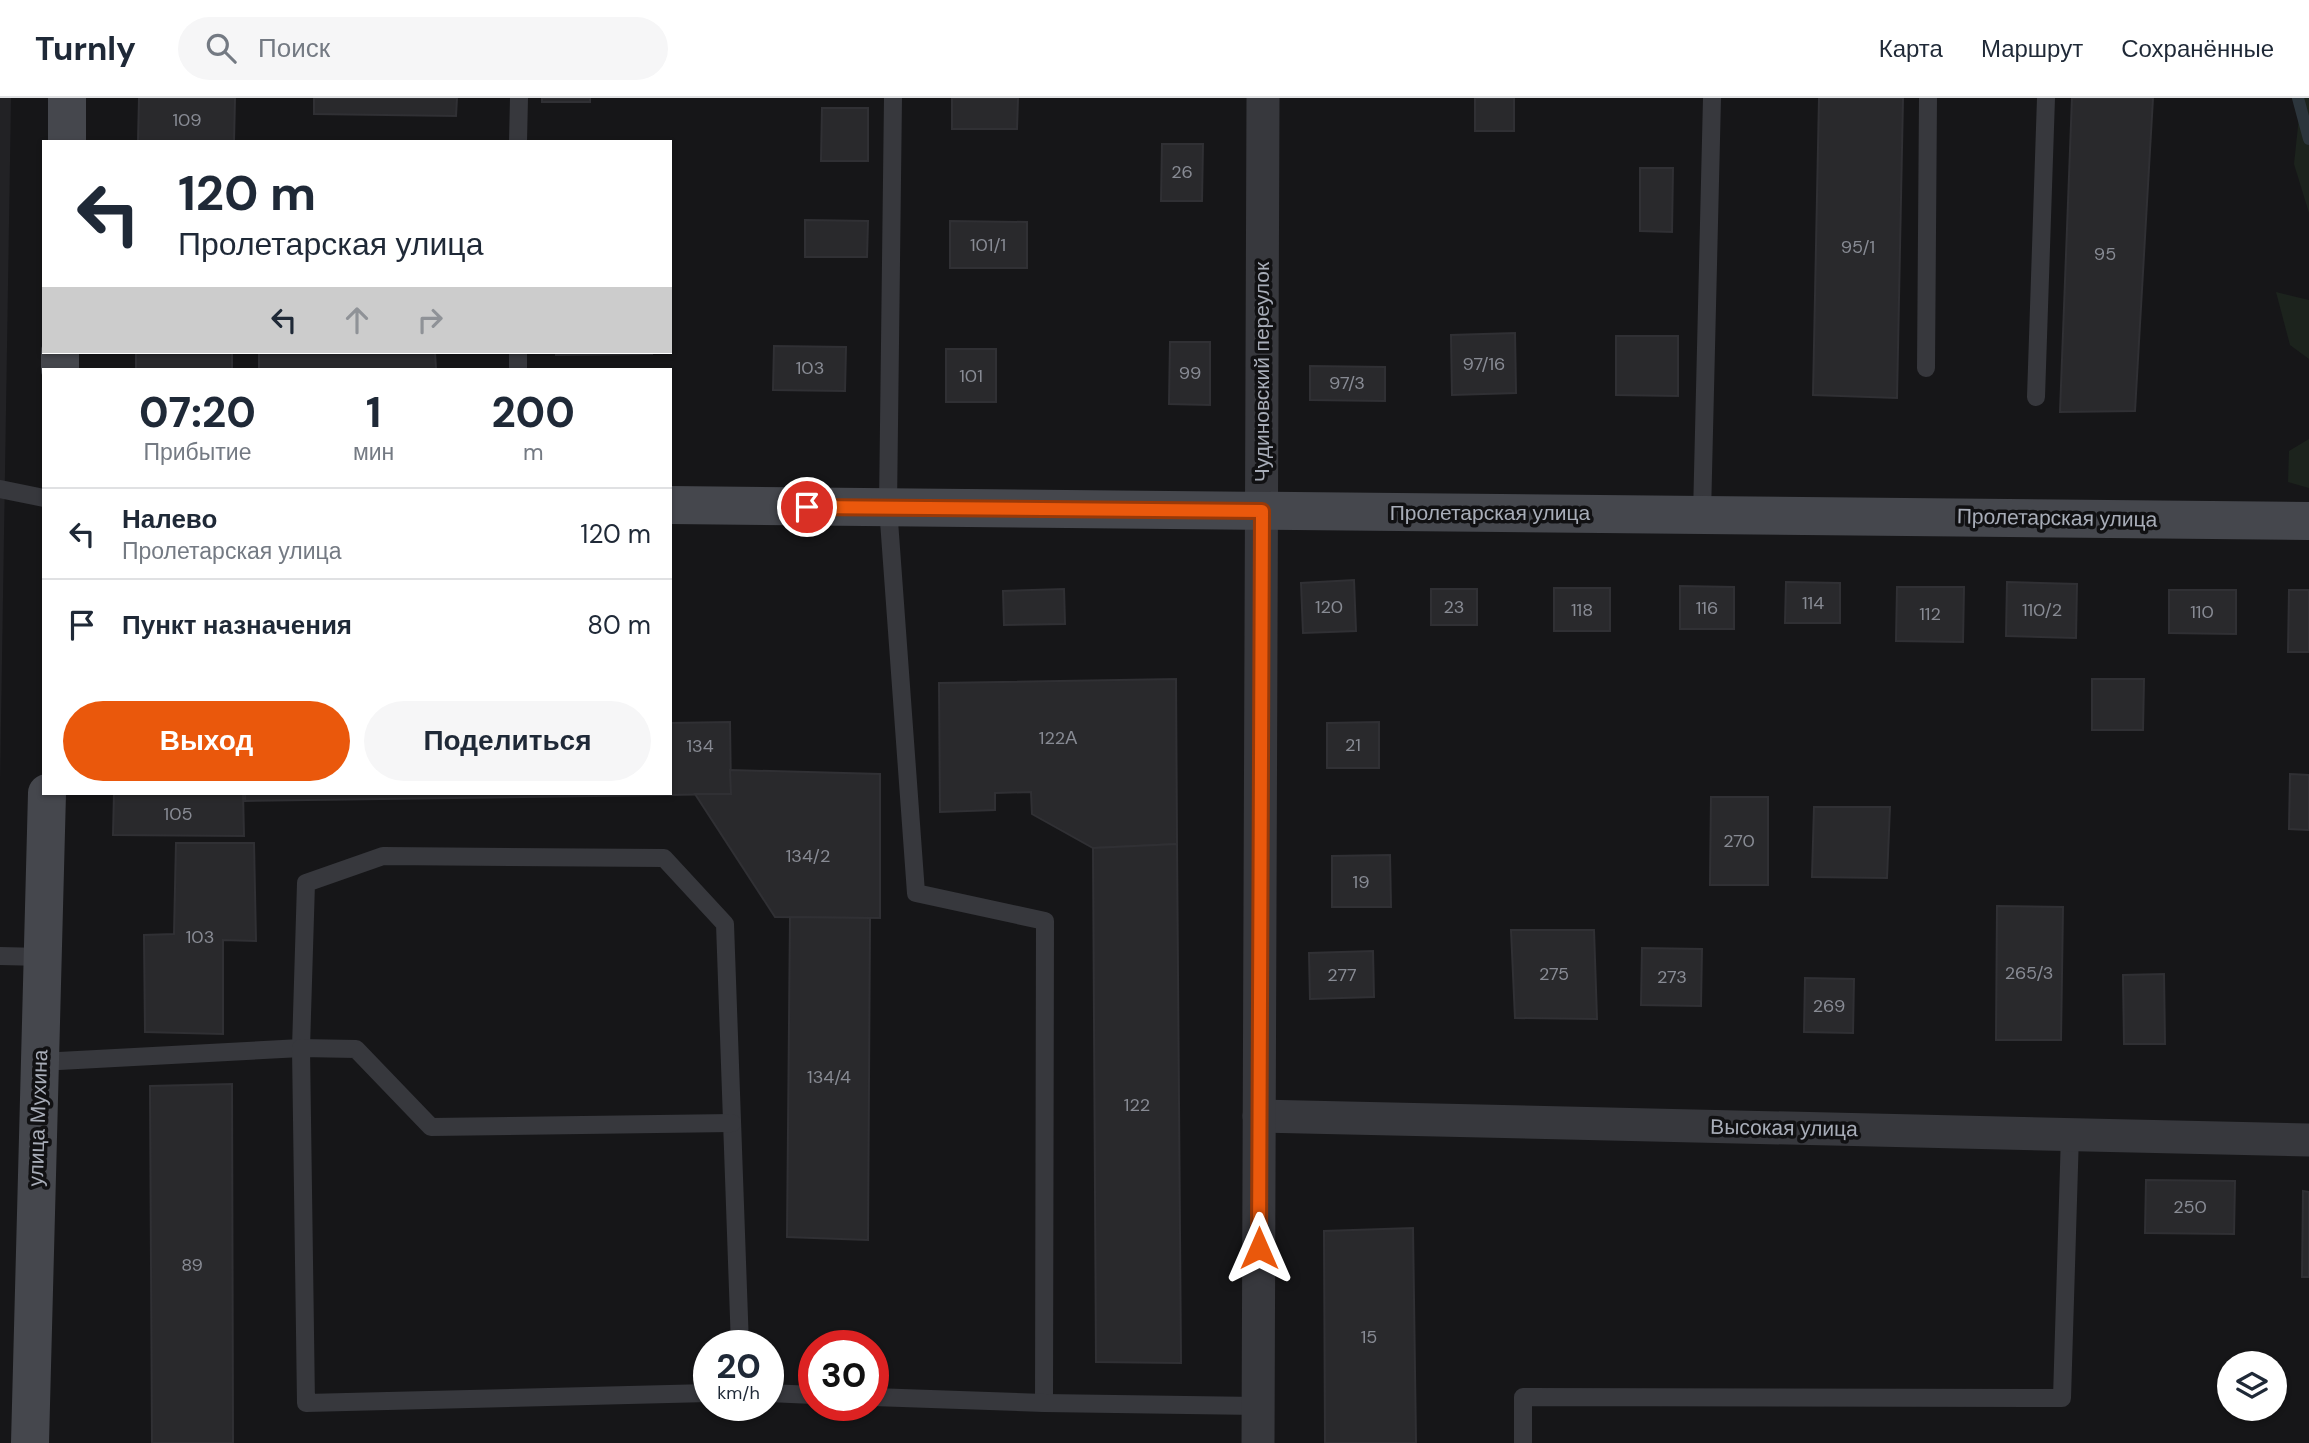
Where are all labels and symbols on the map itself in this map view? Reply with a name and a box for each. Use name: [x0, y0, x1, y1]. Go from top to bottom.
house number: 109: [172, 108, 202, 132]
house number: 26: [1171, 160, 1193, 184]
house number: 101/1: [970, 233, 1006, 257]
house number: 95/1: [1841, 235, 1875, 259]
house number: 95: [2094, 242, 2116, 266]
street label: Чудиновский переулок: [1248, 261, 1276, 482]
house number: 97/16: [1463, 352, 1505, 376]
house number: 103: [796, 356, 824, 380]
house number: 99: [1179, 361, 1201, 385]
house number: 101: [959, 364, 983, 388]
house number: 97/3: [1329, 371, 1365, 395]
pin: [777, 477, 837, 537]
street label: Пролетарская улица: [1390, 499, 1591, 527]
street label: Пролетарская улица: [1957, 502, 2158, 534]
house number: 114: [1802, 591, 1824, 615]
house number: 120: [1315, 595, 1343, 619]
house number: 23: [1443, 595, 1465, 619]
house number: 116: [1696, 596, 1718, 620]
house number: 118: [1571, 598, 1593, 622]
house number: 110/2: [2022, 598, 2062, 622]
house number: 110: [2190, 600, 2214, 624]
house number: 112: [1919, 602, 1941, 626]
house number: 122А: [1039, 726, 1077, 750]
house number: 21: [1345, 733, 1361, 757]
house number: 134: [686, 734, 714, 758]
house number: 105: [164, 802, 192, 826]
house number: 270: [1723, 829, 1755, 853]
house number: 134/2: [786, 844, 830, 868]
house number: 19: [1353, 870, 1369, 894]
house number: 103: [186, 925, 214, 949]
house number: 265/3: [2005, 961, 2053, 985]
house number: 275: [1539, 962, 1569, 986]
house number: 277: [1327, 963, 1357, 987]
house number: 273: [1657, 965, 1687, 989]
house number: 269: [1813, 994, 1845, 1018]
street label: улица Мухина: [22, 1049, 54, 1187]
house number: 134/4: [807, 1065, 851, 1089]
house number: 122: [1124, 1093, 1150, 1117]
street label: Высокая улица: [1710, 1113, 1858, 1143]
house number: 250: [2173, 1195, 2207, 1219]
position arrow: [1222, 1211, 1296, 1285]
house number: 89: [181, 1253, 203, 1277]
house number: 15: [1361, 1325, 1377, 1349]
speed limit sign: 30: [798, 1330, 889, 1421]

